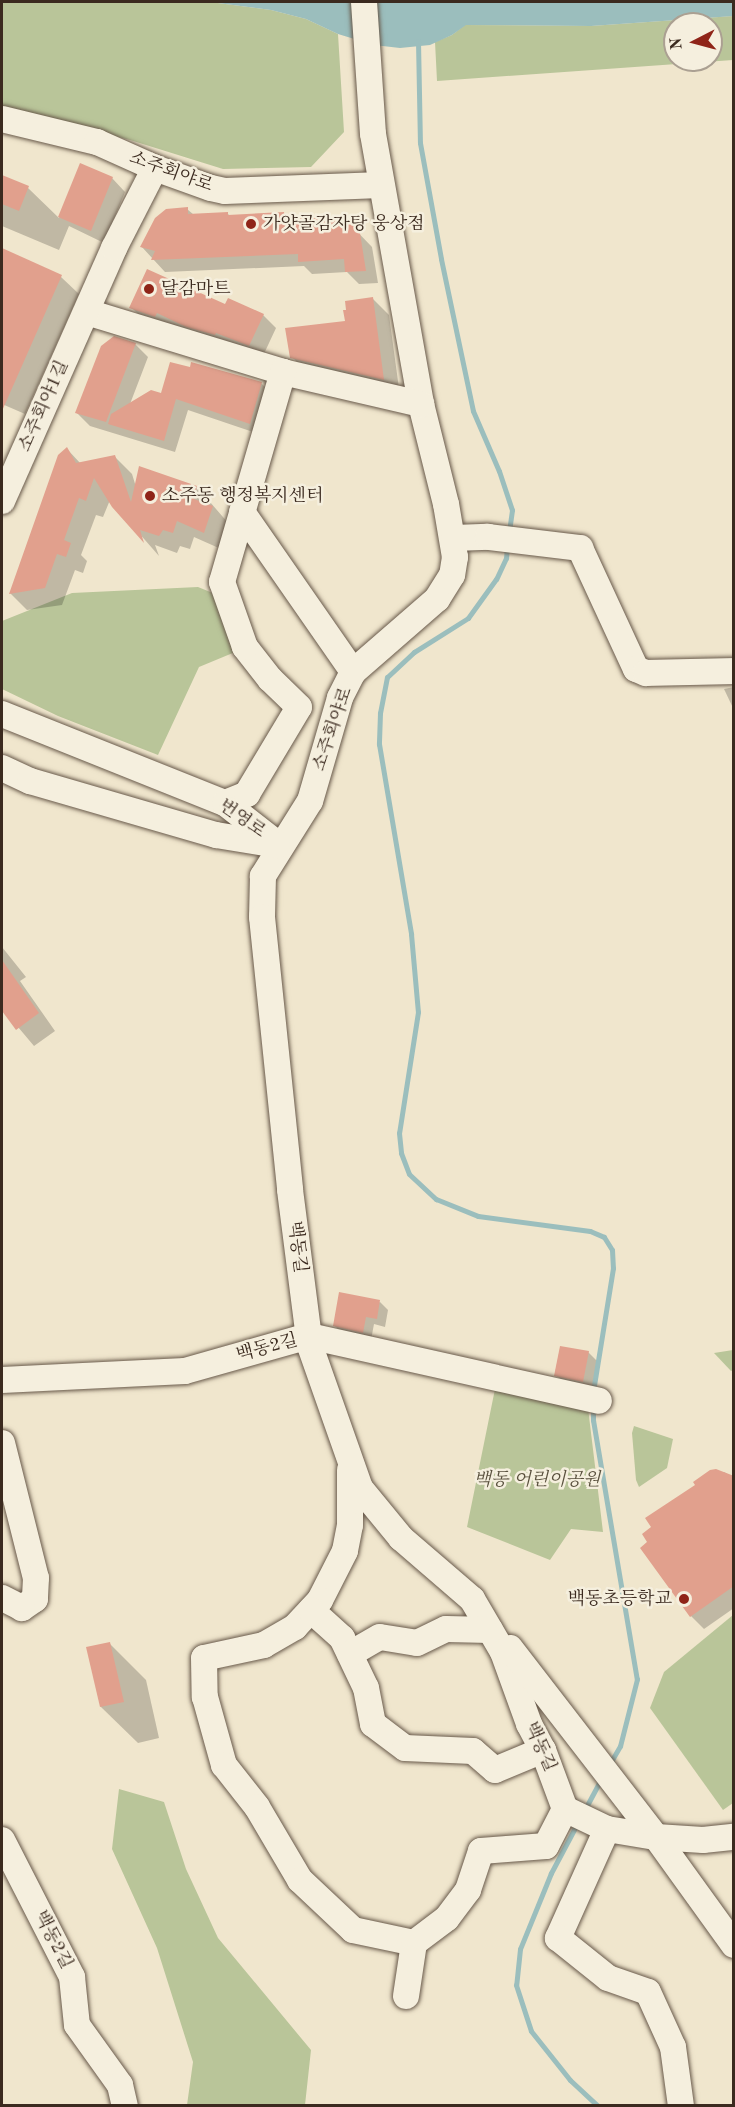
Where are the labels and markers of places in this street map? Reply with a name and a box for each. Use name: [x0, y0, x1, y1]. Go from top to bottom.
place label: 가얏골감자탕 웅상점: [263, 213, 425, 235]
marker: 가얏골감자탕 웅상점: [244, 217, 258, 231]
place label: 달감마트: [161, 278, 231, 300]
marker: 달감마트: [142, 282, 156, 296]
place label: 소주동 행정복지센터: [162, 485, 324, 507]
marker: 소주동 행정복지센터: [143, 489, 157, 503]
place label: 백동초등학교: [568, 1588, 672, 1610]
marker: 백동초등학교: [677, 1592, 691, 1606]

